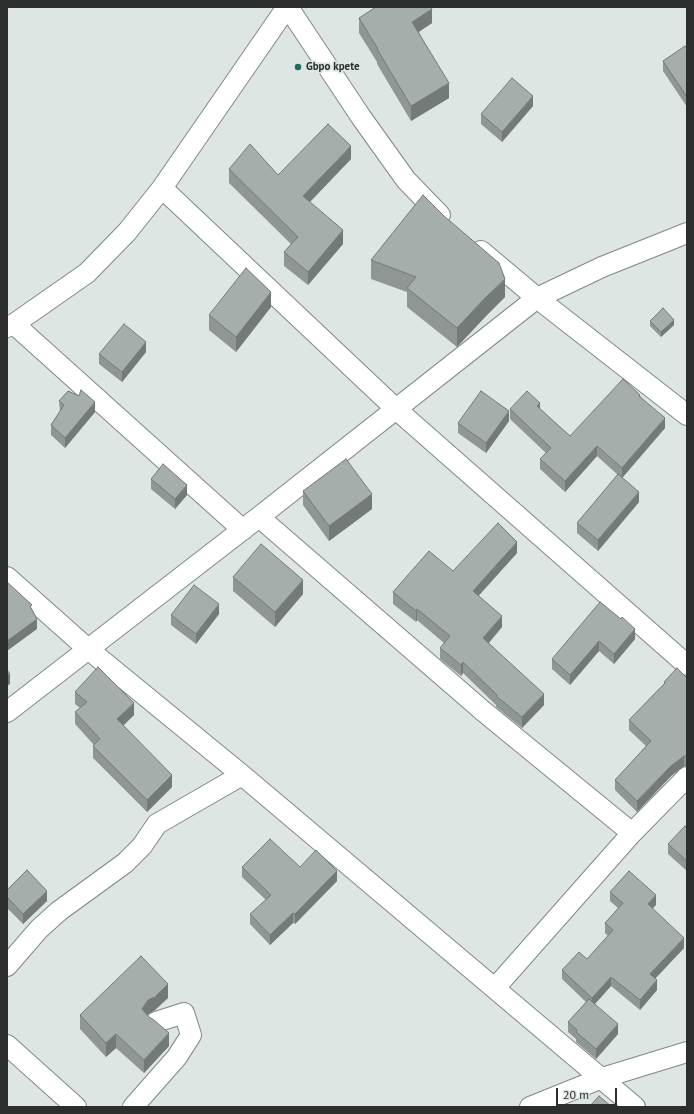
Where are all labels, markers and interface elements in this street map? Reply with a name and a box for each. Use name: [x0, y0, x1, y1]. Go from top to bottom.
place label: Gbpo kpete: [306, 60, 360, 74]
marker: Gbpo kpete: [293, 62, 303, 72]
scale bar: [558, 1080, 619, 1106]
text: 20 m: [563, 1087, 589, 1102]

